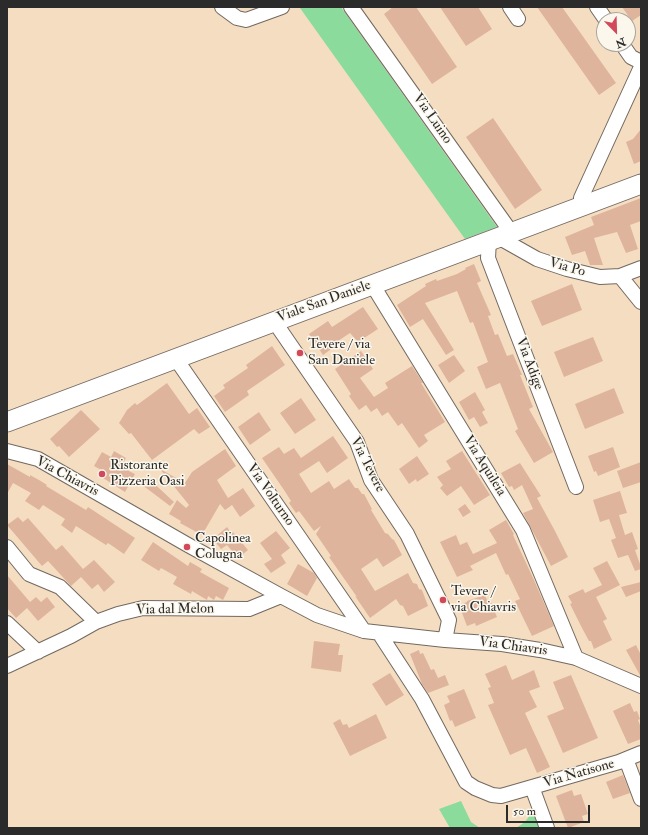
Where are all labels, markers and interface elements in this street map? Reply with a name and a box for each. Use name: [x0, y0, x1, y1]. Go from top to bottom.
north arrow: [596, 12, 636, 52]
text: N: [613, 35, 628, 50]
street label: Via Luino: [409, 91, 455, 147]
street label: Via Po: [547, 255, 587, 281]
street label: Viale San Daniele: [275, 277, 373, 327]
street label: Via Adige: [511, 336, 547, 392]
place label: Tevere / via San Daniele: [308, 337, 375, 370]
marker: Tevere / via San Daniele: [295, 348, 305, 358]
street label: Via Aquileia: [459, 433, 509, 499]
street label: Via Tevere: [346, 435, 388, 495]
street label: Via Chiavris: [33, 453, 101, 501]
place label: Ristorante Pizzeria Oasi: [110, 458, 185, 490]
street label: Via Volturno: [242, 461, 298, 529]
marker: Ristorante Pizzeria Oasi: [97, 469, 107, 479]
place label: Capolinea Colugna: [195, 531, 251, 564]
marker: Capolinea Colugna: [182, 542, 192, 552]
place label: Tevere / via Chiavris: [451, 584, 516, 616]
marker: Tevere / via Chiavris: [438, 595, 448, 605]
street label: Via dal Melon: [136, 601, 214, 619]
street label: Via Chiavris: [478, 634, 548, 660]
street label: Via Natisone: [542, 756, 616, 792]
scale bar: [508, 797, 592, 823]
text: 50 m: [513, 804, 536, 819]

